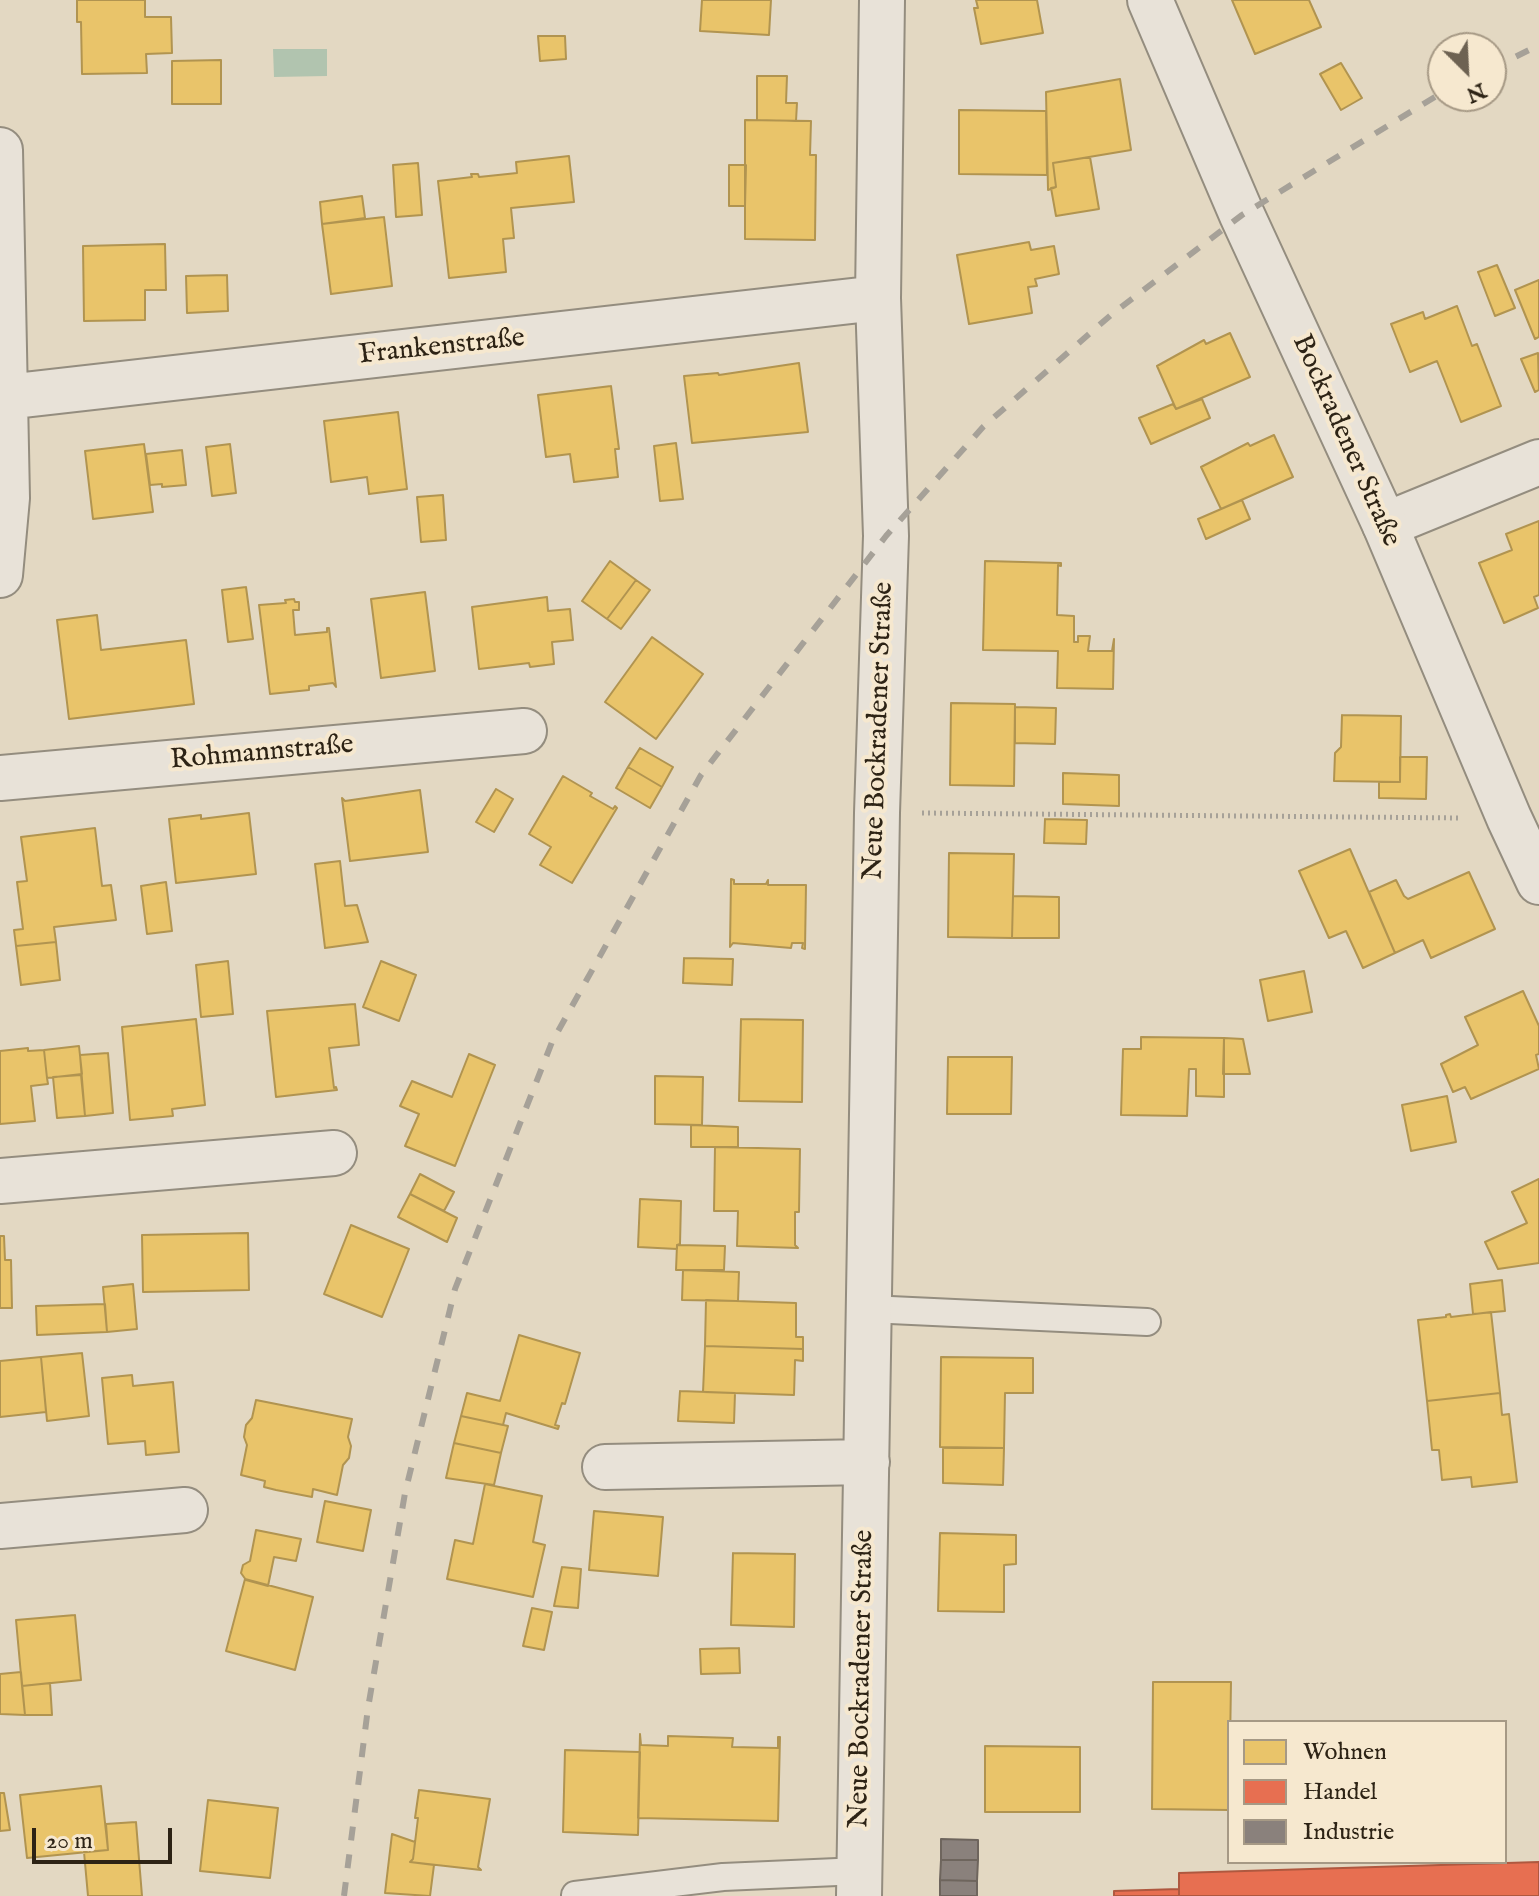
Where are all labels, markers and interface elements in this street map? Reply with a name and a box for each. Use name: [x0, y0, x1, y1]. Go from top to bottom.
north arrow: [1427, 32, 1507, 112]
text: N: [1462, 75, 1490, 109]
street label: Frankenstraße: [358, 323, 526, 373]
street label: Bockradener Straße: [1283, 330, 1407, 552]
street label: Neue Bockradener Straße: [858, 581, 902, 881]
street label: Rohmannstraße: [169, 729, 355, 779]
street label: Neue Bockradener Straße: [844, 1530, 882, 1828]
legend: [1227, 1720, 1507, 1864]
text: Wohnen: [1303, 1737, 1387, 1768]
text: Handel: [1303, 1777, 1377, 1808]
scale bar: [36, 1812, 176, 1862]
text: Industrie: [1303, 1817, 1394, 1848]
text: 20 m: [46, 1826, 93, 1857]

